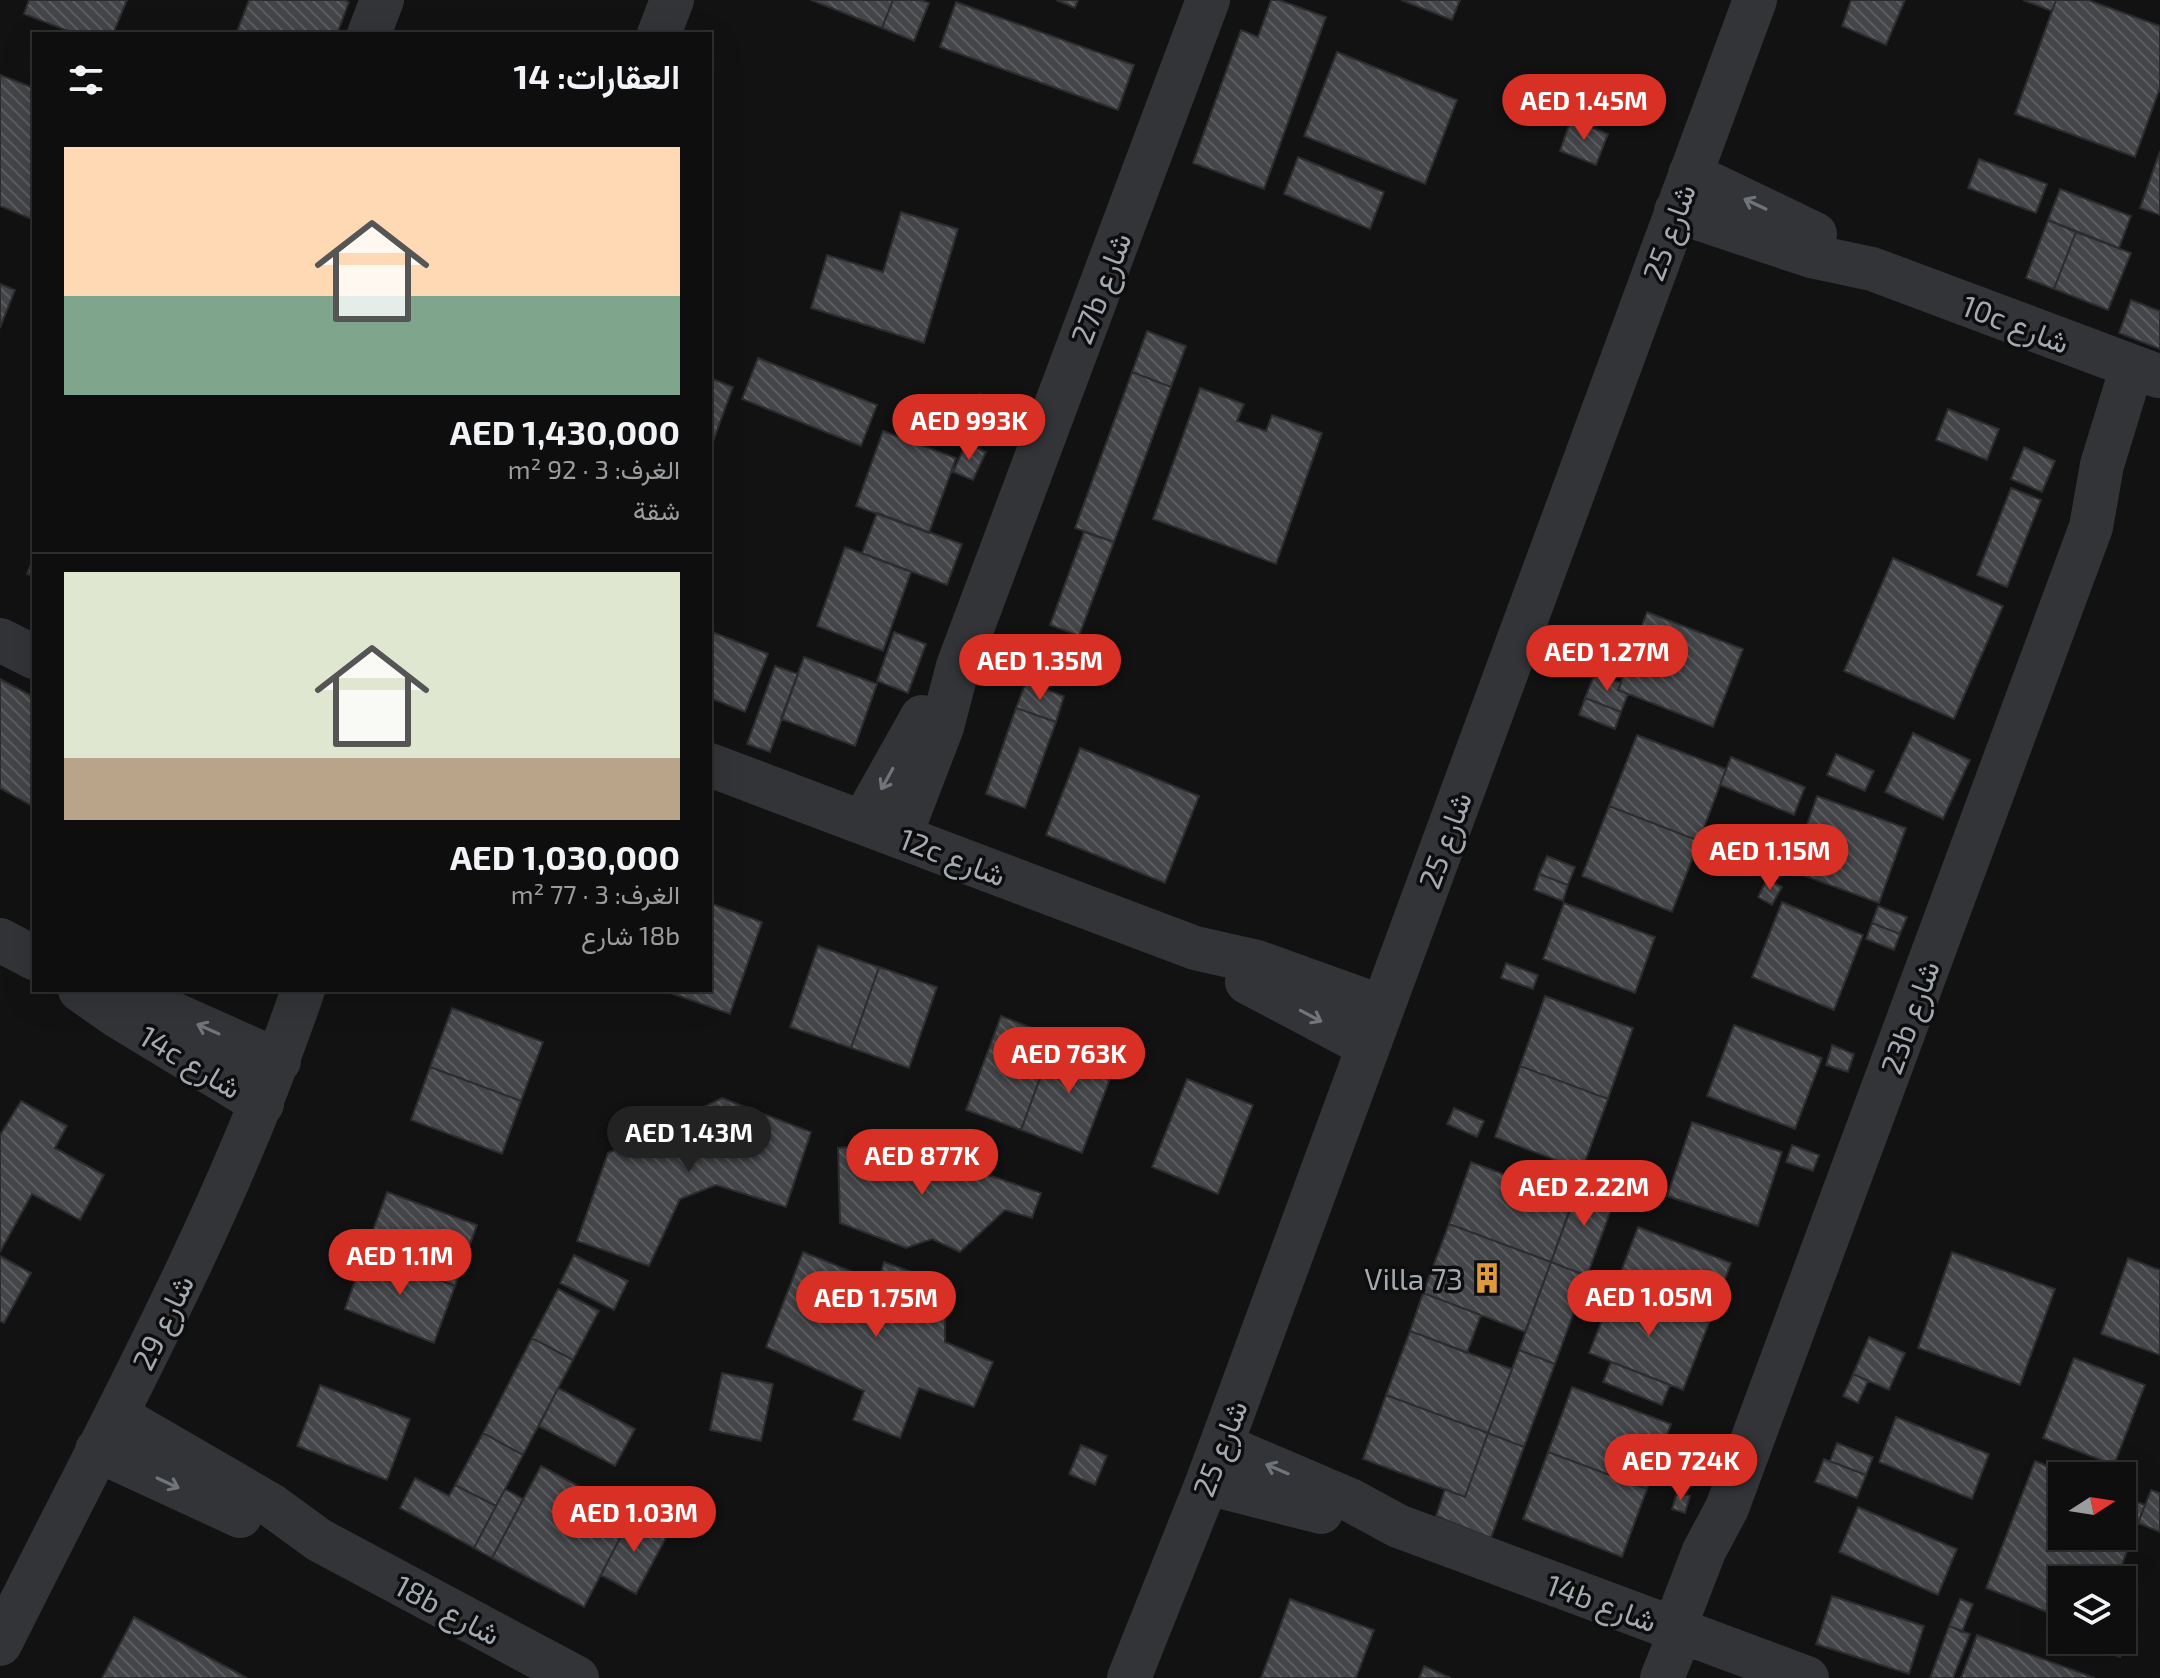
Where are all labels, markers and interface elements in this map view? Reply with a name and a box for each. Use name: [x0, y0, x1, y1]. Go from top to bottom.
text: العقارات: 14: [514, 55, 680, 96]
icon: filters: [64, 58, 108, 102]
pin: AED 1.45M: [1492, 74, 1676, 142]
text: AED 1.45M: [1520, 84, 1648, 115]
street label: شارع 25: [1634, 179, 1706, 287]
one-way arrow: [1743, 196, 1767, 211]
icon: home: [300, 199, 444, 343]
street label: 27b شارع: [1062, 227, 1141, 350]
street label: 10c شارع: [1956, 286, 2075, 364]
pin: AED 993K: [886, 394, 1052, 462]
text: AED 993K: [910, 404, 1028, 435]
text: AED 1,430,000: [450, 411, 680, 452]
text: الغرف: 3 · 92 m²: [508, 453, 680, 484]
text: شقة: [633, 494, 680, 525]
icon: home: [300, 624, 444, 768]
pin: AED 1.27M: [1515, 625, 1699, 693]
pin: AED 1.35M: [948, 634, 1132, 702]
text: AED 1.27M: [1544, 635, 1670, 666]
text: AED 1.35M: [977, 644, 1103, 675]
one-way arrow: [879, 767, 895, 790]
street label: شارع 25: [1410, 787, 1482, 895]
street label: 12c شارع: [894, 819, 1011, 896]
pin: AED 1.15M: [1678, 824, 1862, 892]
text: AED 1.15M: [1709, 834, 1831, 865]
text: AED 1,030,000: [450, 836, 680, 877]
text: الغرف: 3 · 77 m²: [511, 878, 680, 909]
text: 18b شارع: [581, 919, 680, 950]
street label: 23b شارع: [1872, 956, 1950, 1080]
one-way arrow: [1298, 1008, 1322, 1024]
street label: 14c شارع: [132, 1017, 248, 1109]
one-way arrow: [196, 1021, 221, 1036]
pin: AED 763K: [986, 1027, 1152, 1095]
text: AED 763K: [1011, 1037, 1127, 1068]
pin: AED 1.43M: [597, 1106, 781, 1174]
text: AED 1.43M: [625, 1116, 753, 1147]
pin: AED 877K: [839, 1129, 1005, 1197]
text: AED 877K: [864, 1139, 980, 1170]
pin: AED 2.22M: [1492, 1160, 1676, 1228]
text: AED 2.22M: [1519, 1170, 1649, 1201]
pin: AED 1.1M: [317, 1229, 483, 1297]
text: AED 1.1M: [347, 1239, 453, 1270]
place label: Villa 73: [1364, 1260, 1463, 1296]
building icon: Villa 73: [1470, 1261, 1504, 1295]
street label: شارع 29: [124, 1269, 204, 1377]
pin: AED 1.05M: [1557, 1270, 1741, 1338]
pin: AED 1.75M: [784, 1271, 968, 1339]
text: AED 1.05M: [1585, 1280, 1713, 1311]
text: AED 1.75M: [814, 1281, 938, 1312]
street label: شارع 25: [1184, 1395, 1257, 1503]
pin: AED 724K: [1598, 1434, 1764, 1502]
text: AED 724K: [1622, 1444, 1740, 1475]
one-way arrow: [1265, 1461, 1290, 1476]
north arrow: [2048, 1462, 2136, 1550]
map controls: [2048, 1462, 2136, 1654]
one-way arrow: [155, 1476, 179, 1491]
pin: AED 1.03M: [542, 1486, 726, 1554]
text: AED 1.03M: [570, 1496, 698, 1527]
street label: 14b شارع: [1541, 1565, 1662, 1642]
street label: 18b شارع: [387, 1566, 507, 1655]
button: layers: [2048, 1566, 2136, 1654]

